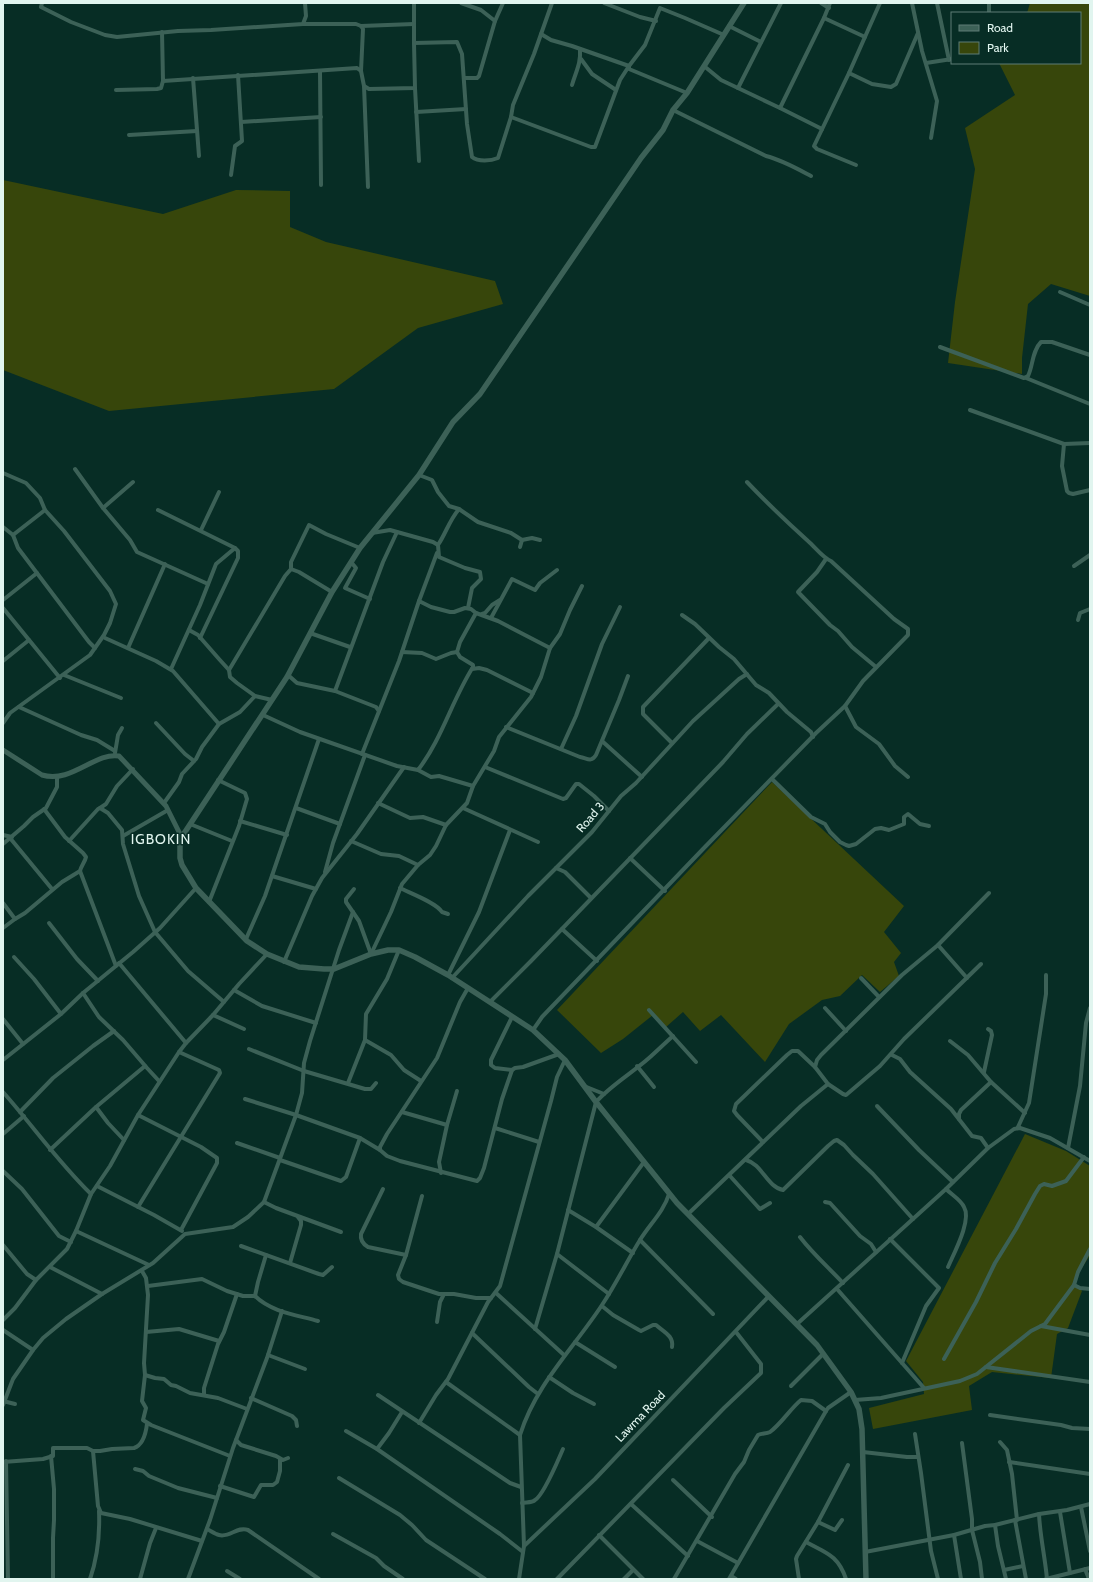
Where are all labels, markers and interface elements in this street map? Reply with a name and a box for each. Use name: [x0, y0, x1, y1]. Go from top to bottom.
legend: [951, 12, 1081, 64]
text: Road: [987, 20, 1013, 35]
text: Park: [987, 40, 1009, 55]
street label: Road 3: [573, 799, 607, 835]
district label: IGBOKIN: [131, 830, 191, 848]
street label: Lawma Road: [612, 1387, 668, 1445]

